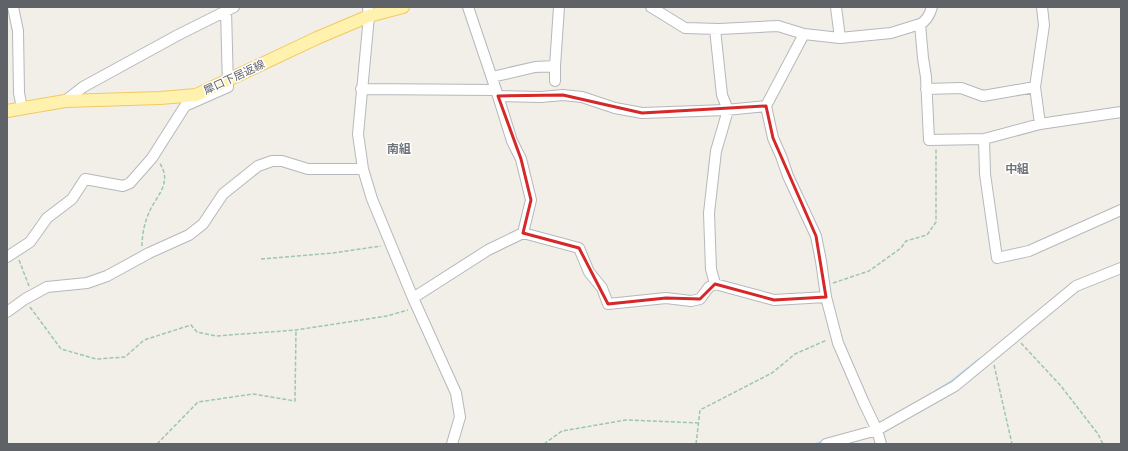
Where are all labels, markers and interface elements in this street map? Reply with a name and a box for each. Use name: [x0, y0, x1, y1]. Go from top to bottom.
street label: 犀口下居返線: [202, 58, 266, 96]
district label: 南組: [387, 142, 411, 155]
district label: 中組: [1005, 162, 1029, 175]

